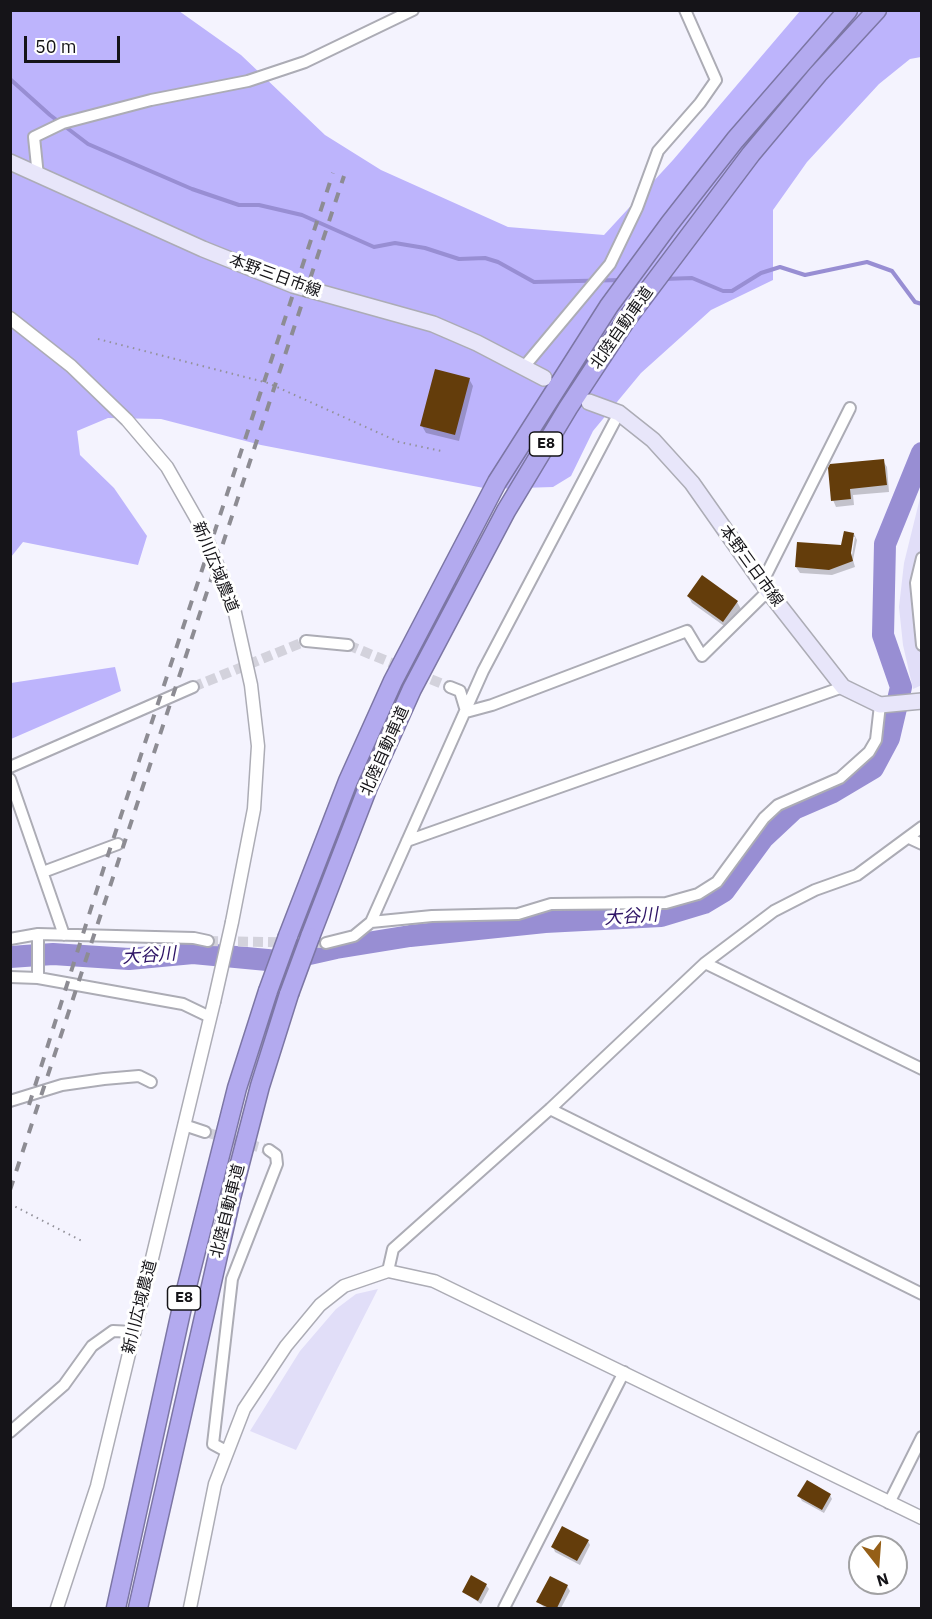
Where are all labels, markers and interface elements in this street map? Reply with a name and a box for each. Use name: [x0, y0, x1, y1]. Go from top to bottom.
scale bar: [27, 24, 123, 62]
text: 50 m: [35, 35, 77, 58]
street label: 本野三日市線: [227, 251, 323, 301]
street label: 北陸自動車道: [587, 283, 657, 373]
road number: E8: [530, 432, 562, 456]
street label: 新川広域農道: [188, 519, 242, 615]
street label: 本野三日市線: [715, 522, 787, 610]
street label: 北陸自動車道: [357, 703, 413, 799]
water label: 大谷川: [603, 904, 659, 930]
water label: 大谷川: [121, 943, 177, 969]
street label: 北陸自動車道: [207, 1162, 249, 1260]
street label: 新川広域農道: [119, 1258, 161, 1356]
road number: E8: [168, 1286, 201, 1310]
north arrow: [848, 1535, 908, 1595]
text: N: [874, 1569, 891, 1592]

